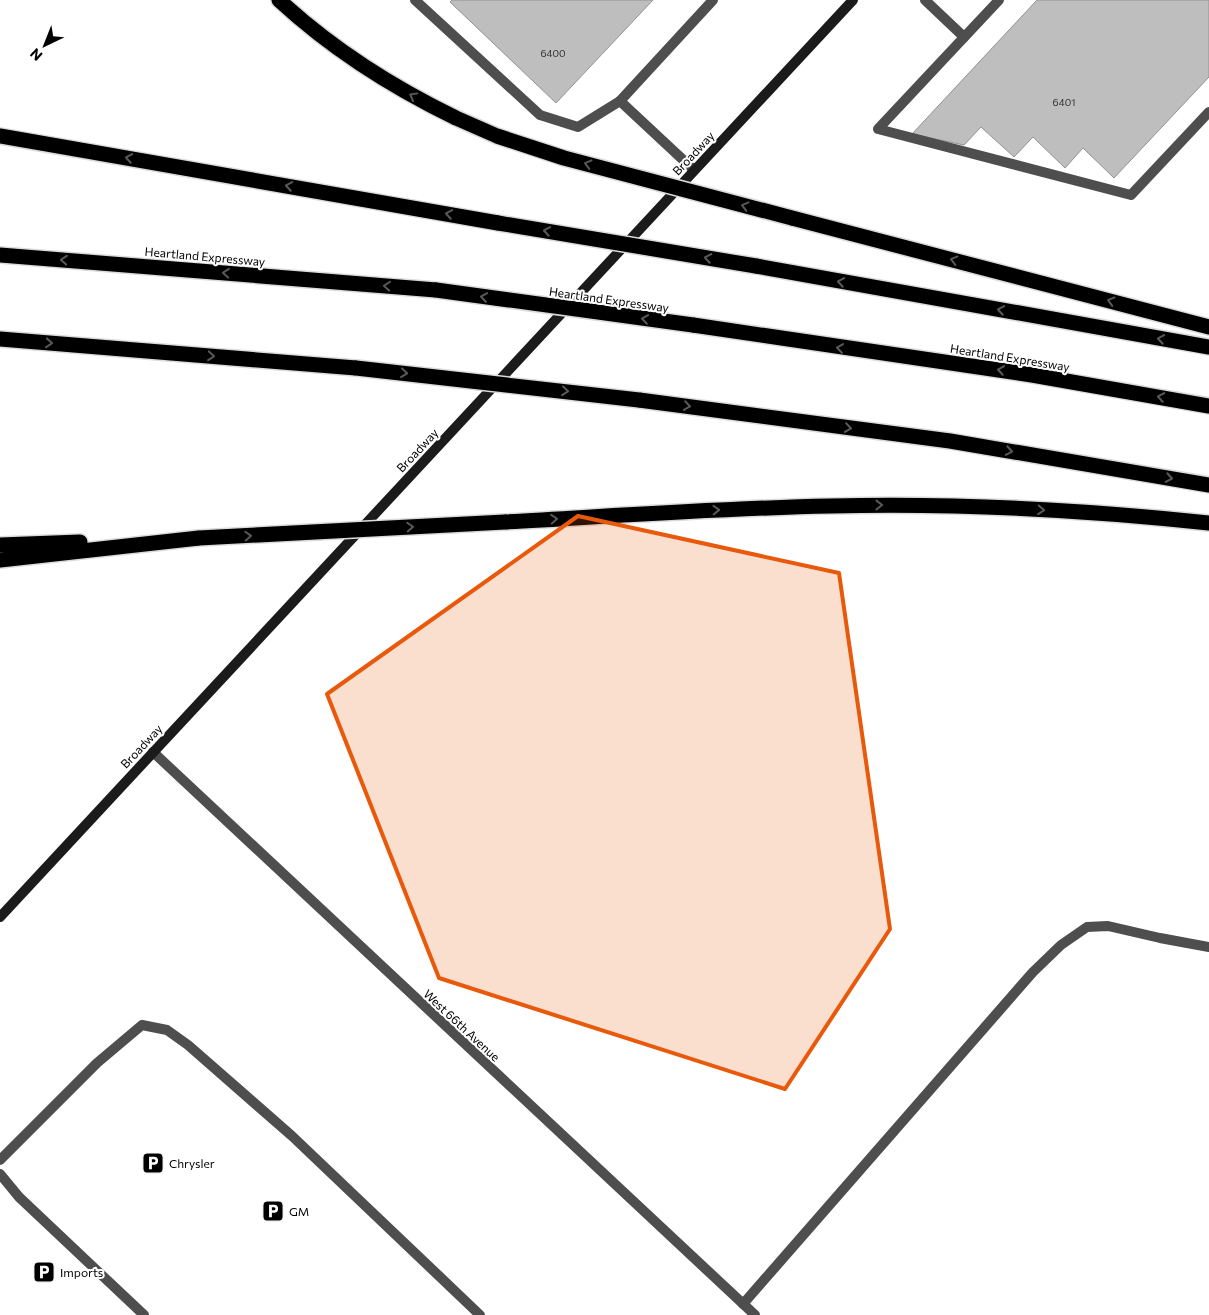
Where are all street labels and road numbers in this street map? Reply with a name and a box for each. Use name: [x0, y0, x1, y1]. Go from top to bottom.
street label: Broadway: [669, 128, 717, 178]
street label: Heartland Expressway: [144, 244, 266, 268]
street label: Heartland Expressway: [548, 284, 670, 314]
street label: Heartland Expressway: [949, 341, 1071, 373]
street label: Broadway: [393, 425, 441, 475]
street label: Broadway: [117, 721, 165, 771]
street label: West 66th Avenue: [421, 986, 503, 1064]

